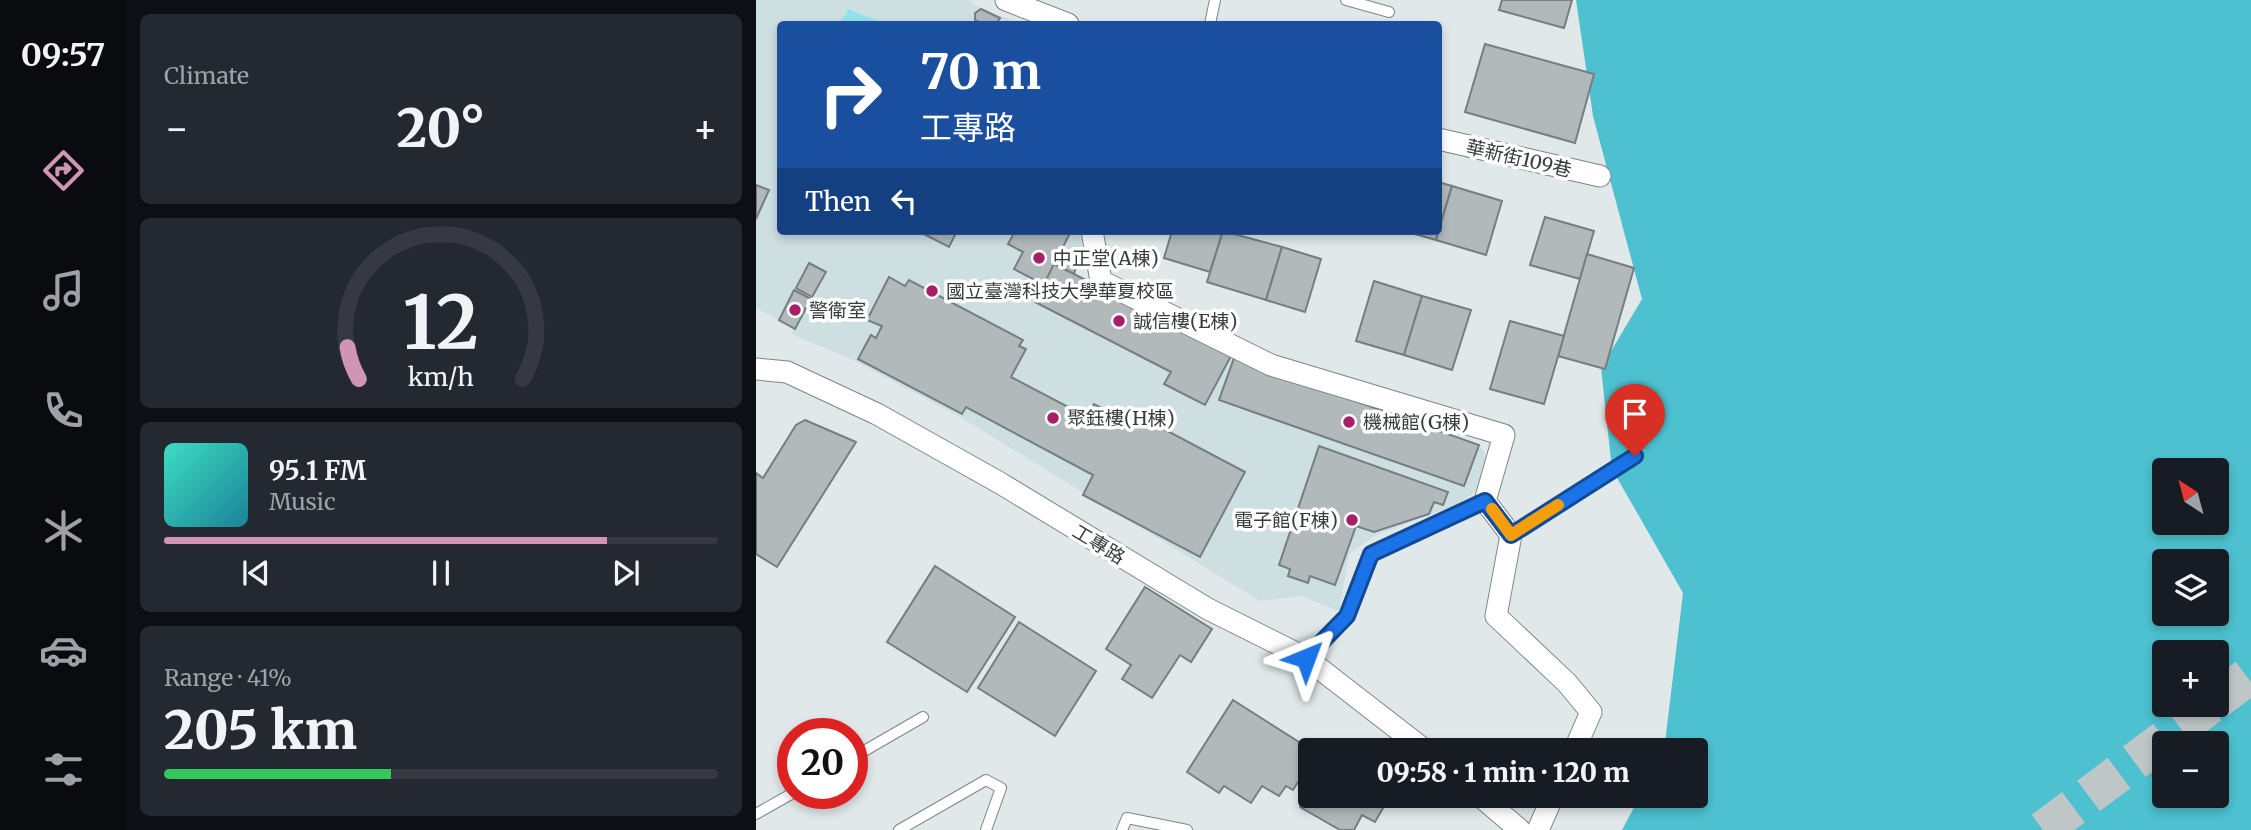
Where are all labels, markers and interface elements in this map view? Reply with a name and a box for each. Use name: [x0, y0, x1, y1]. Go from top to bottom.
text: 09:57: [21, 35, 105, 75]
text: 70 m: [920, 41, 1041, 102]
icon: right: [805, 49, 896, 140]
text: Climate: [164, 61, 249, 90]
text: 20°: [397, 96, 485, 161]
text: −: [164, 105, 189, 152]
text: +: [693, 105, 718, 152]
text: 工專路: [920, 108, 1016, 148]
street label: 華新街109巷: [1464, 134, 1574, 182]
icon: directions: [39, 146, 88, 195]
icon: left: [885, 182, 923, 220]
text: Then: [805, 185, 871, 218]
place label: 中正堂(A棟): [1053, 246, 1159, 270]
marker: 中正堂(A棟): [1031, 250, 1047, 266]
icon: music: [39, 266, 88, 315]
text: 12: [403, 277, 479, 369]
place label: 國立臺灣科技大學華夏校區: [946, 279, 1174, 303]
marker: 國立臺灣科技大學華夏校區: [924, 283, 940, 299]
place label: 警衛室: [809, 298, 866, 322]
marker: 警衛室: [787, 302, 803, 318]
place label: 誠信樓(E棟): [1133, 309, 1237, 333]
marker: 誠信樓(E棟): [1111, 313, 1127, 329]
text: km/h: [408, 361, 474, 393]
pin: [1605, 384, 1665, 456]
icon: phone: [39, 386, 88, 435]
icon: arrive: [1616, 395, 1654, 433]
place label: 聚鈺樓(H棟): [1067, 406, 1175, 430]
marker: 聚鈺樓(H棟): [1045, 410, 1061, 426]
place label: 機械館(G棟): [1363, 410, 1469, 434]
marker: 機械館(G棟): [1341, 414, 1357, 430]
text: 95.1 FM: [269, 454, 366, 487]
north arrow: [2152, 458, 2230, 536]
map controls: [2152, 458, 2229, 808]
text: Music: [269, 487, 336, 516]
icon: climate: [39, 506, 88, 555]
place label: 電子館(F棟): [1234, 508, 1338, 532]
marker: 電子館(F棟): [1344, 512, 1360, 528]
street label: 工專路: [1068, 519, 1130, 569]
button: layers: [2152, 549, 2229, 626]
icon: previous: [237, 554, 275, 592]
icon: pause: [422, 554, 460, 592]
icon: next: [607, 554, 645, 592]
position arrow: [1269, 621, 1343, 695]
icon: car: [39, 626, 88, 675]
button: +: [2152, 640, 2229, 717]
text: Range · 41%: [164, 663, 292, 692]
text: 205 km: [164, 698, 357, 763]
speed limit sign: 20: [777, 718, 868, 809]
button: −: [2152, 731, 2229, 808]
icon: filters: [39, 745, 88, 794]
text: 09:58 · 1 min · 120 m: [1377, 756, 1629, 789]

